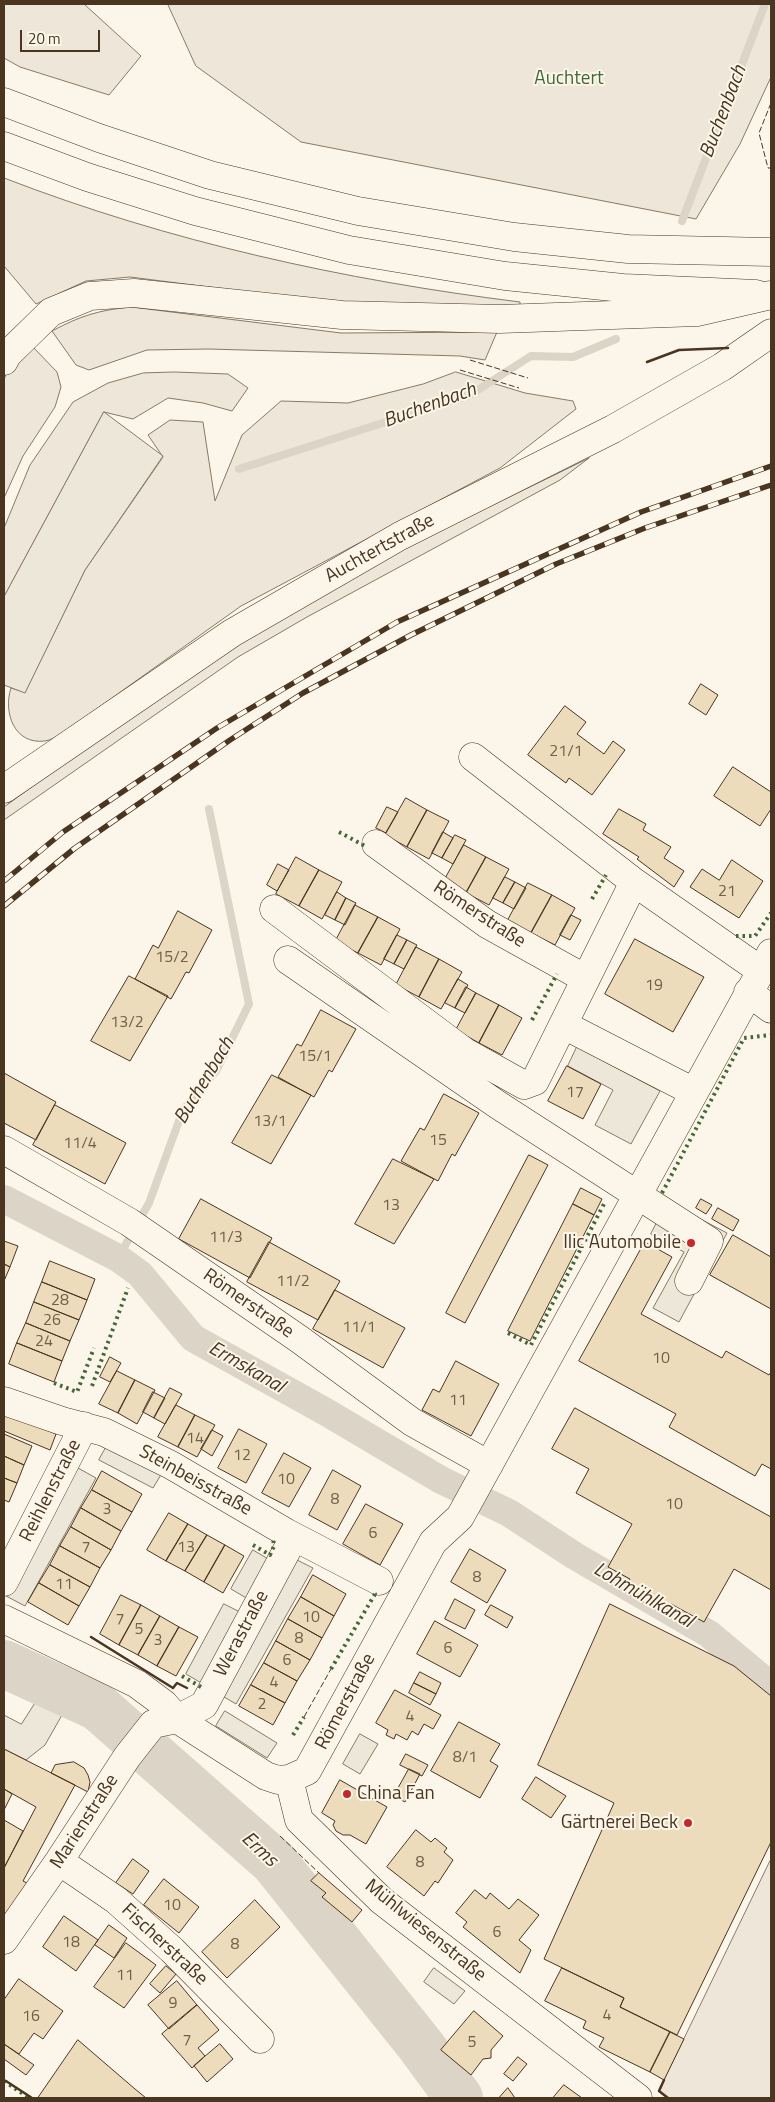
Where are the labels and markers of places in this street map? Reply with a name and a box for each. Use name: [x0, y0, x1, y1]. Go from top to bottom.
place label: Ilic Automobile: [563, 1232, 681, 1254]
marker: Ilic Automobile: [685, 1237, 697, 1249]
place label: China Fan: [357, 1783, 435, 1805]
marker: China Fan: [341, 1788, 353, 1800]
place label: Gärtnerei Beck: [561, 1812, 678, 1834]
marker: Gärtnerei Beck: [682, 1817, 694, 1829]

